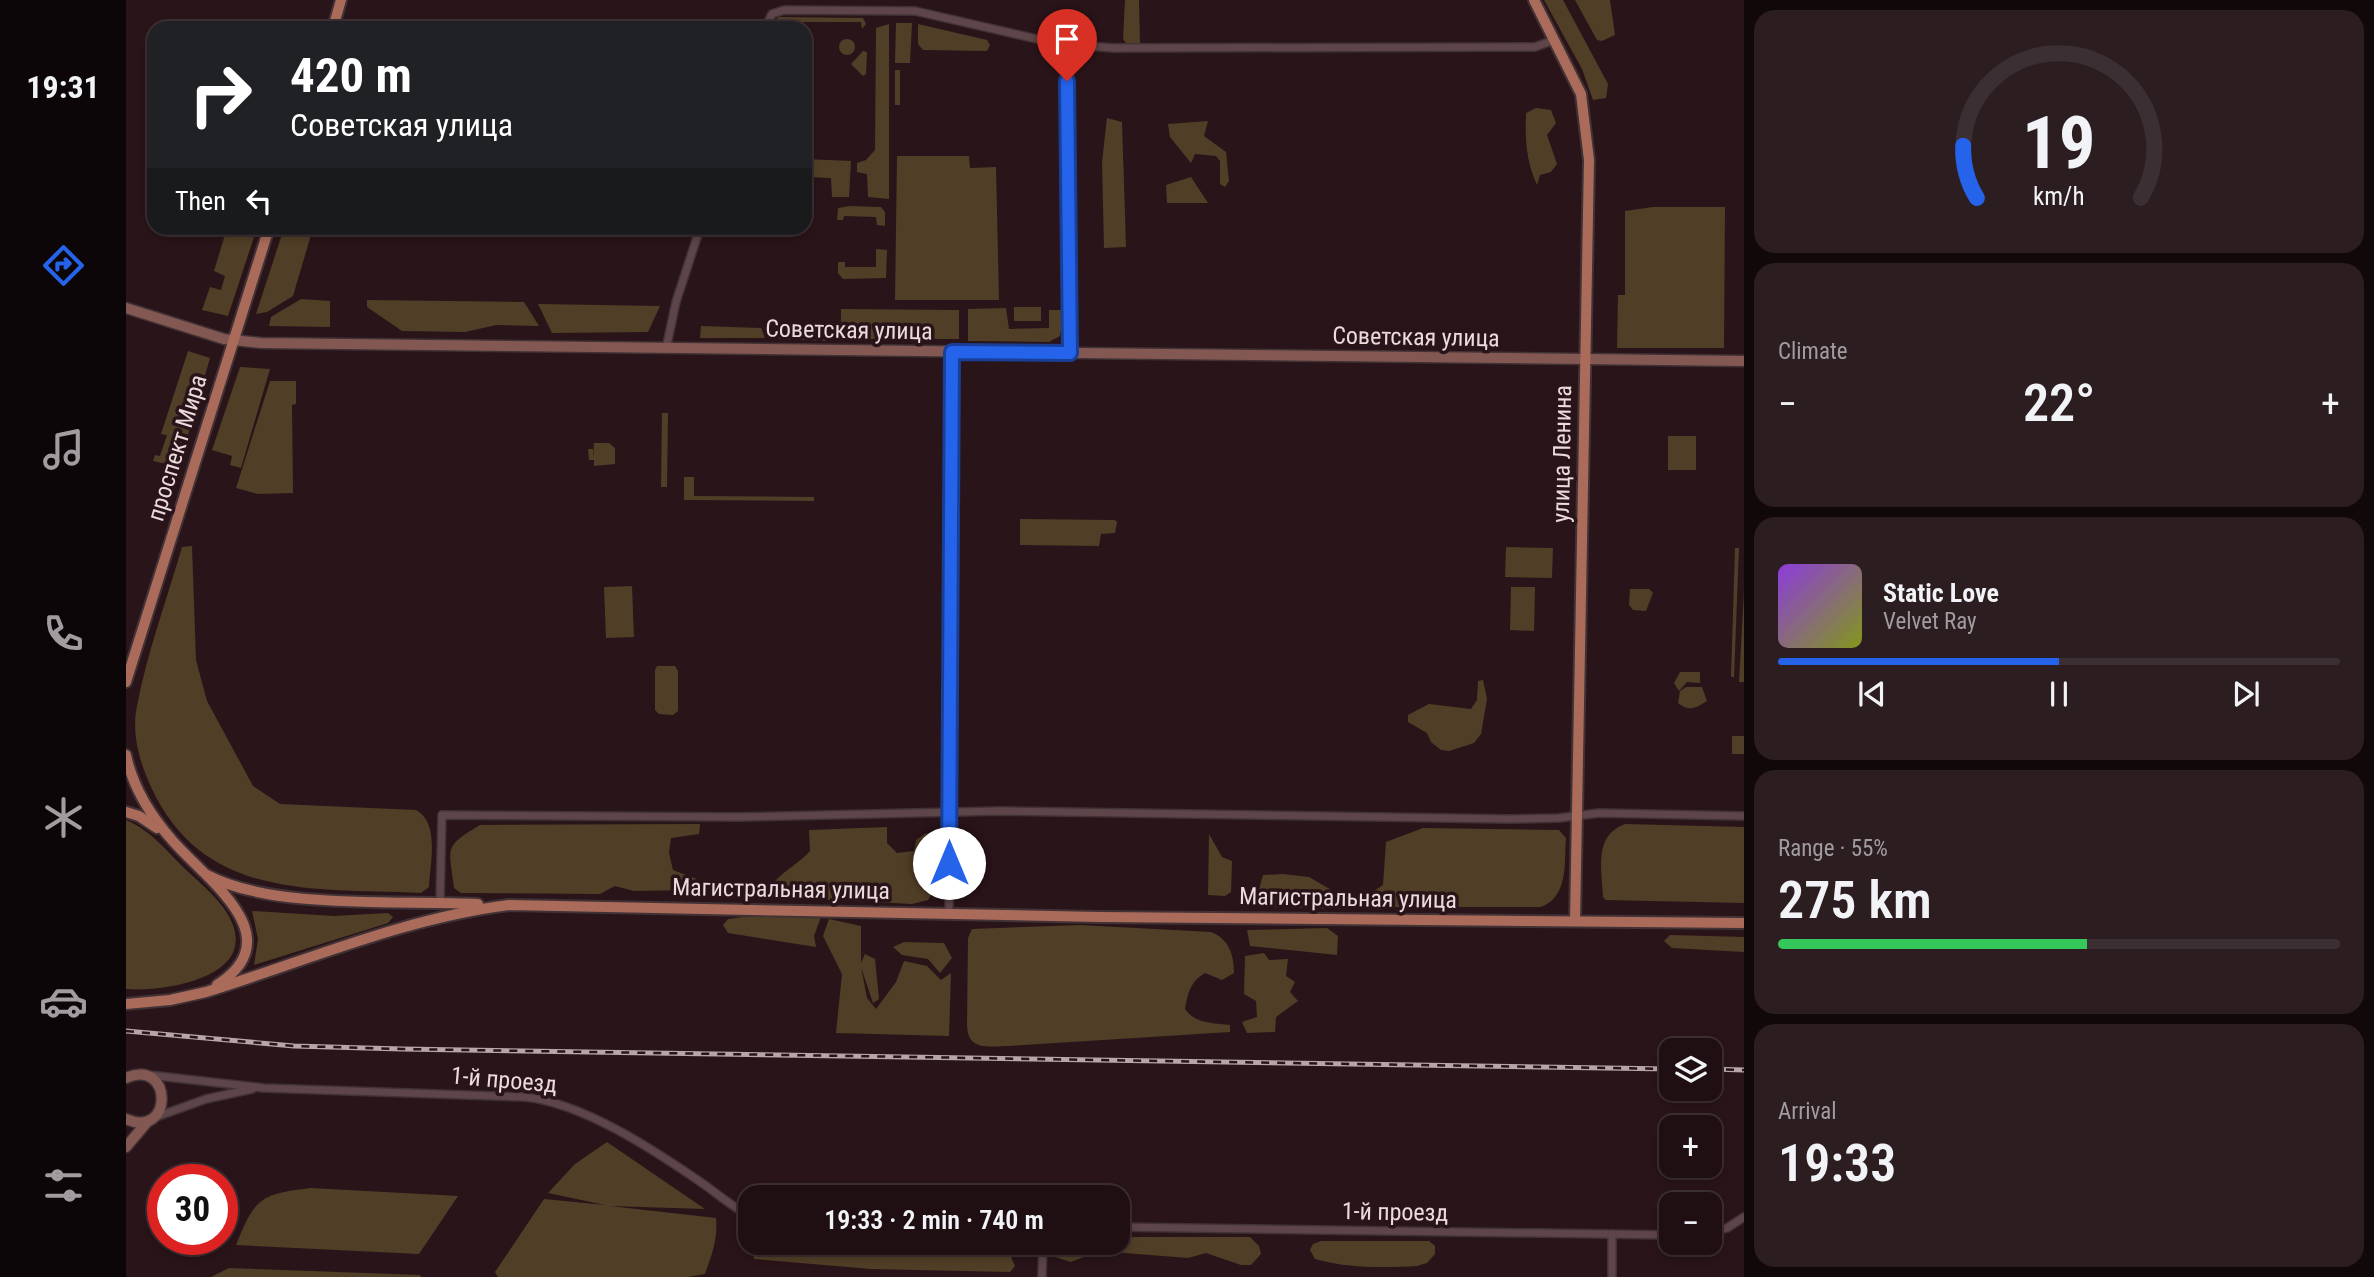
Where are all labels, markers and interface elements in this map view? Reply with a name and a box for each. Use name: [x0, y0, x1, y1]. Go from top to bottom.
pin: [1037, 9, 1097, 81]
icon: arrive: [1048, 20, 1086, 58]
text: 420 m: [290, 47, 412, 104]
icon: right: [175, 49, 266, 140]
text: 19:31: [26, 68, 100, 106]
text: 19: [2022, 100, 2096, 186]
text: Советская улица: [290, 106, 513, 144]
icon: left: [240, 182, 278, 220]
text: km/h: [2033, 182, 2085, 211]
text: Then: [175, 186, 226, 216]
icon: directions: [39, 241, 88, 290]
street label: Советская улица: [765, 315, 933, 345]
street label: Советская улица: [1332, 322, 1500, 352]
text: Climate: [1778, 338, 1848, 365]
street label: проспект Мира: [141, 371, 213, 525]
text: 22°: [2023, 373, 2095, 434]
text: −: [1778, 382, 1797, 426]
text: +: [2321, 382, 2340, 426]
street label: улица Ленина: [1547, 385, 1577, 523]
icon: music: [39, 425, 88, 474]
text: Static Love: [1883, 578, 1999, 608]
text: Velvet Ray: [1883, 608, 1977, 635]
icon: phone: [39, 609, 88, 658]
icon: previous: [1853, 675, 1891, 713]
icon: pause: [2040, 675, 2078, 713]
icon: next: [2227, 675, 2265, 713]
icon: climate: [39, 793, 88, 842]
position arrow: [912, 826, 986, 900]
text: Range · 55%: [1778, 835, 1888, 862]
text: 275 km: [1778, 870, 1932, 931]
street label: Магистральная улица: [672, 873, 890, 905]
street label: Магистральная улица: [1239, 882, 1457, 914]
icon: car: [39, 977, 88, 1026]
map controls: [1659, 1038, 1722, 1255]
button: layers: [1659, 1038, 1722, 1101]
street label: 1-й проезд: [450, 1061, 558, 1099]
text: Arrival: [1778, 1098, 1837, 1125]
button: +: [1659, 1115, 1722, 1178]
text: 19:33: [1778, 1133, 1896, 1194]
icon: filters: [39, 1161, 88, 1210]
speed limit sign: 30: [147, 1164, 238, 1255]
button: −: [1659, 1192, 1722, 1255]
street label: 1-й проезд: [1342, 1197, 1449, 1227]
text: 19:33 · 2 min · 740 m: [824, 1205, 1044, 1235]

